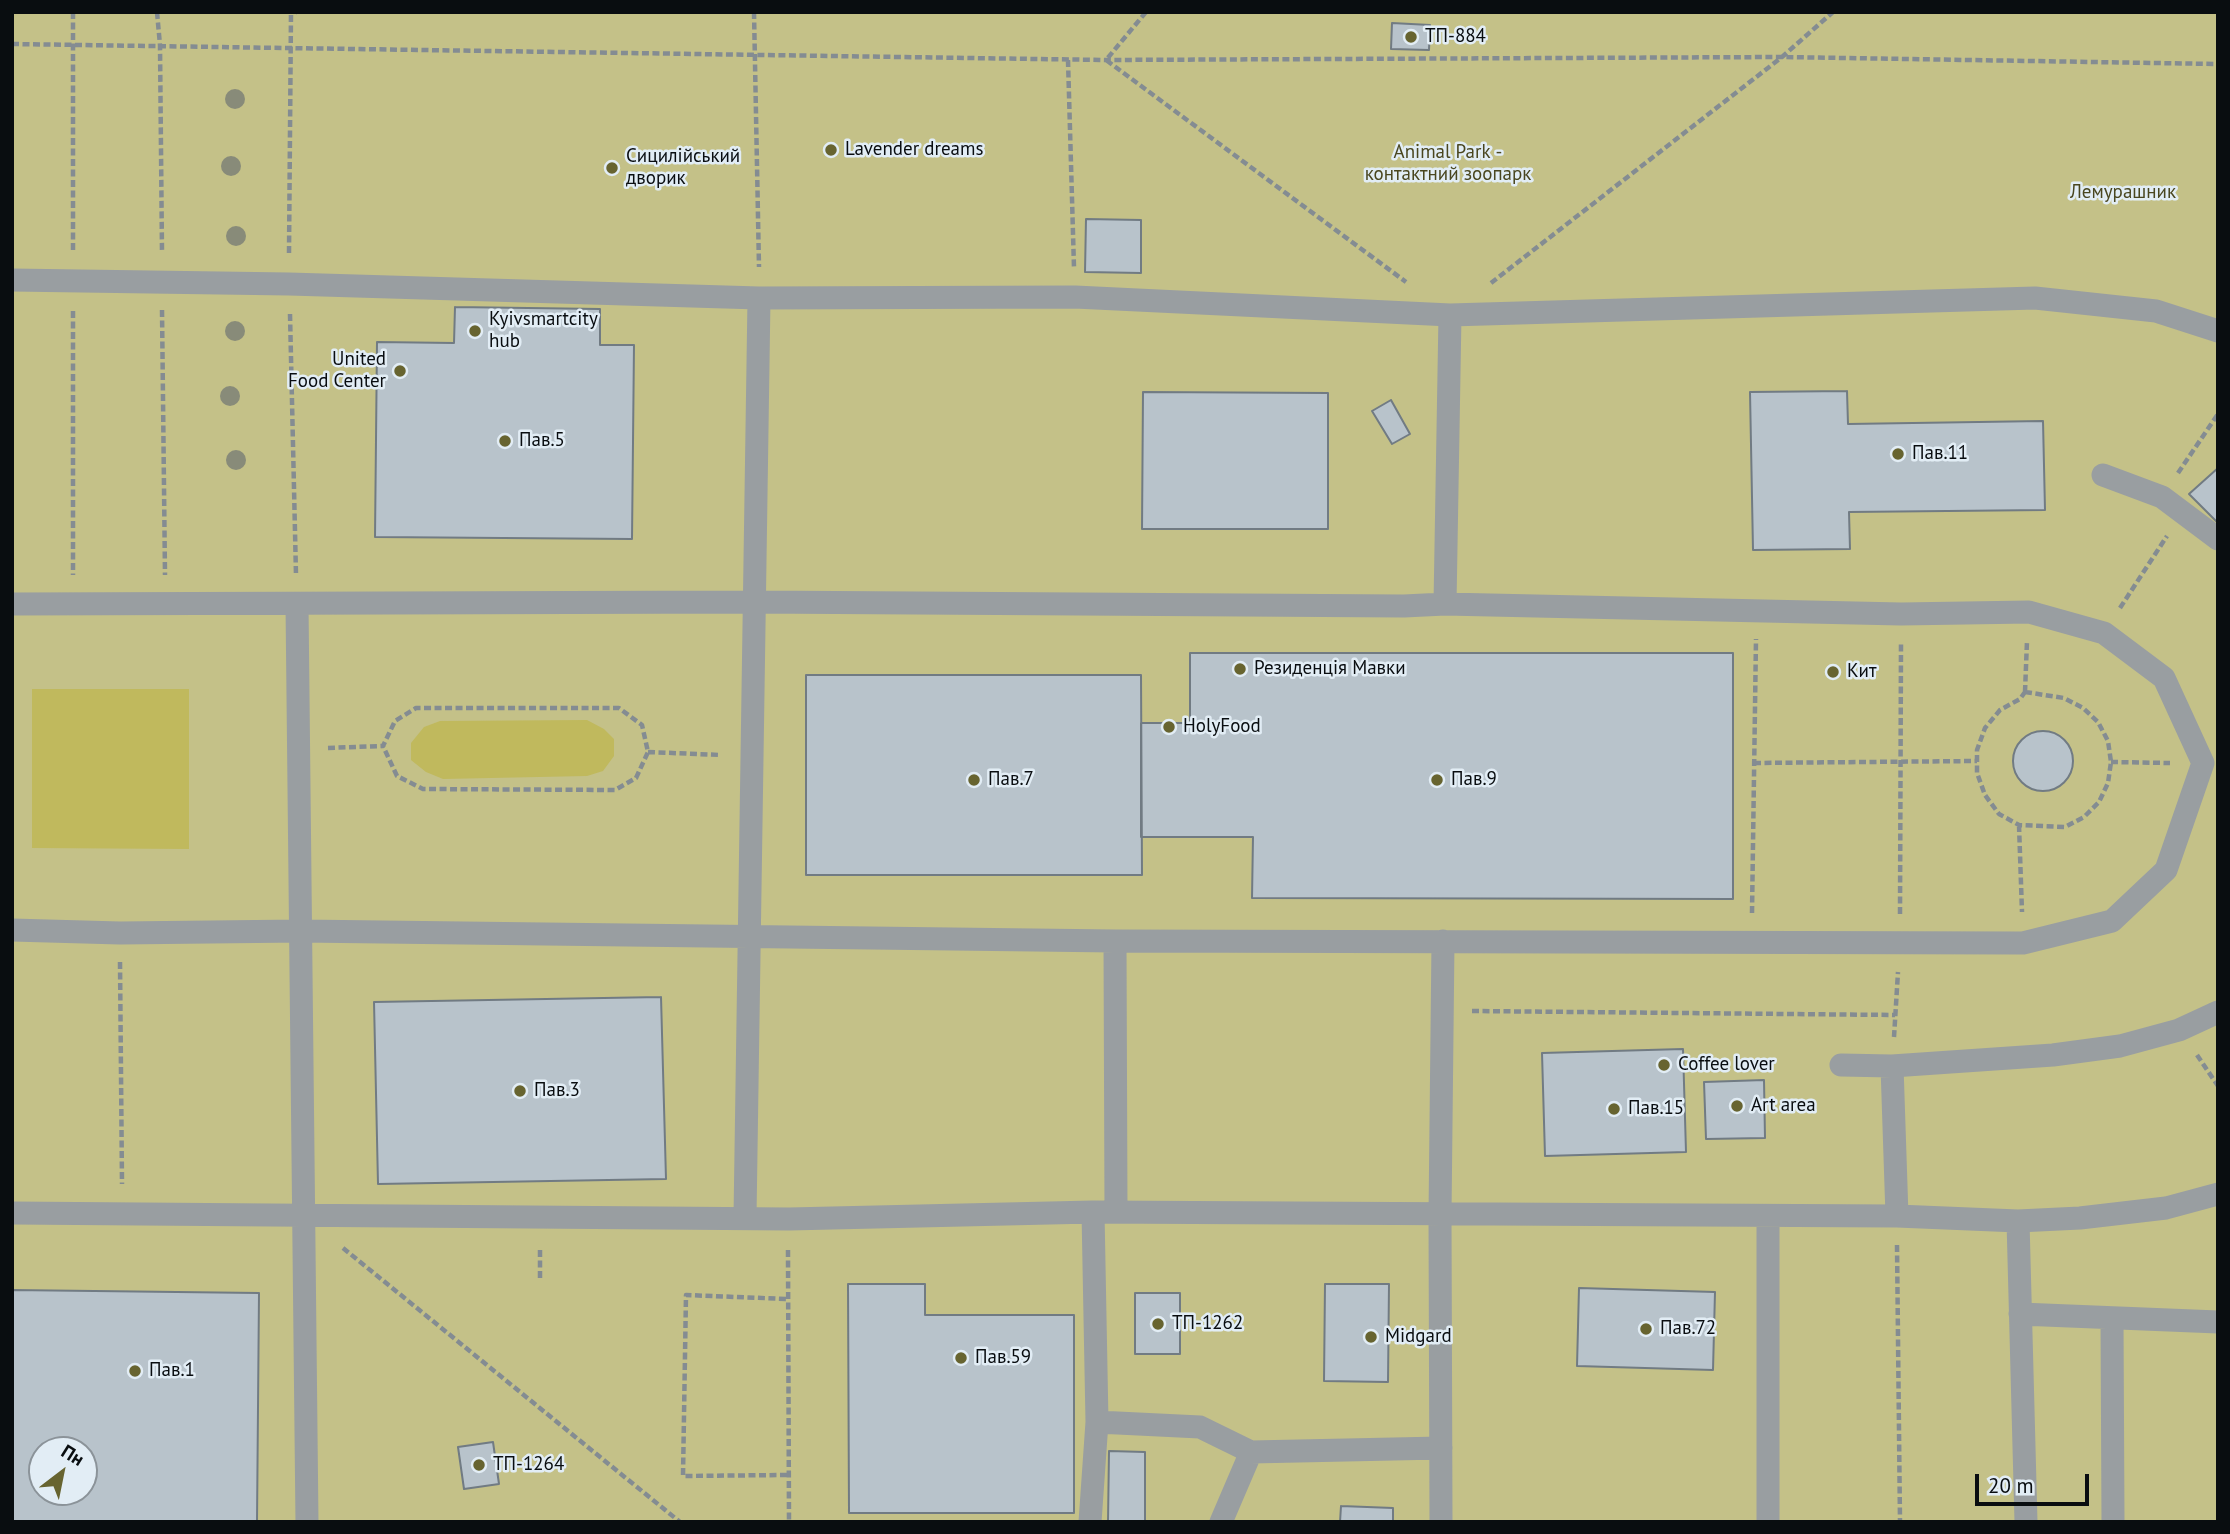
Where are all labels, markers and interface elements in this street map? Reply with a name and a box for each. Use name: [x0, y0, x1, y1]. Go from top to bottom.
place label: ТП-884: [1425, 26, 1486, 48]
marker: ТП-884: [1403, 29, 1419, 45]
place label: Lavender dreams: [845, 139, 983, 161]
marker: Lavender dreams: [823, 142, 839, 158]
park label: Animal Park - контактний зоопарк: [1365, 142, 1531, 186]
place label: Сицилійський дворик: [626, 146, 740, 190]
marker: Сицилійський дворик: [604, 160, 620, 176]
park label: Лемурашник: [2070, 182, 2176, 204]
place label: Kyivsmartcity hub: [489, 309, 598, 353]
marker: Kyivsmartcity hub: [467, 323, 483, 339]
place label: United Food Center: [288, 349, 386, 393]
marker: United Food Center: [392, 363, 408, 379]
place label: Пав.5: [519, 430, 565, 452]
marker: Пав.5: [497, 433, 513, 449]
place label: Пав.11: [1912, 443, 1968, 465]
marker: Пав.11: [1890, 446, 1906, 462]
place label: Резиденція Мавки: [1254, 658, 1406, 680]
marker: Резиденція Мавки: [1232, 661, 1248, 677]
place label: Кит: [1847, 661, 1877, 683]
marker: Кит: [1825, 664, 1841, 680]
place label: HolyFood: [1183, 716, 1261, 738]
marker: HolyFood: [1161, 719, 1177, 735]
place label: Пав.7: [988, 769, 1034, 791]
place label: Пав.9: [1451, 769, 1497, 791]
marker: Пав.7: [966, 772, 982, 788]
marker: Пав.9: [1429, 772, 1445, 788]
place label: Coffee lover: [1678, 1054, 1775, 1076]
marker: Coffee lover: [1656, 1057, 1672, 1073]
place label: Пав.3: [534, 1080, 580, 1102]
marker: Пав.3: [512, 1083, 528, 1099]
place label: Art area: [1751, 1095, 1816, 1117]
place label: Пав.15: [1628, 1098, 1684, 1120]
marker: Art area: [1729, 1098, 1745, 1114]
marker: Пав.15: [1606, 1101, 1622, 1117]
place label: ТП-1262: [1172, 1313, 1243, 1335]
marker: ТП-1262: [1150, 1316, 1166, 1332]
place label: Пав.72: [1660, 1318, 1716, 1340]
marker: Пав.72: [1638, 1321, 1654, 1337]
place label: Midgard: [1385, 1326, 1452, 1348]
marker: Midgard: [1363, 1329, 1379, 1345]
place label: Пав.59: [975, 1347, 1031, 1369]
marker: Пав.59: [953, 1350, 969, 1366]
place label: Пав.1: [149, 1360, 195, 1382]
marker: Пав.1: [127, 1363, 143, 1379]
north arrow: [28, 1436, 98, 1506]
text: Пн: [57, 1439, 89, 1471]
place label: ТП-1264: [493, 1454, 564, 1476]
marker: ТП-1264: [471, 1457, 487, 1473]
scale bar: [1978, 1460, 2092, 1504]
text: 20 m: [1988, 1472, 2034, 1499]

